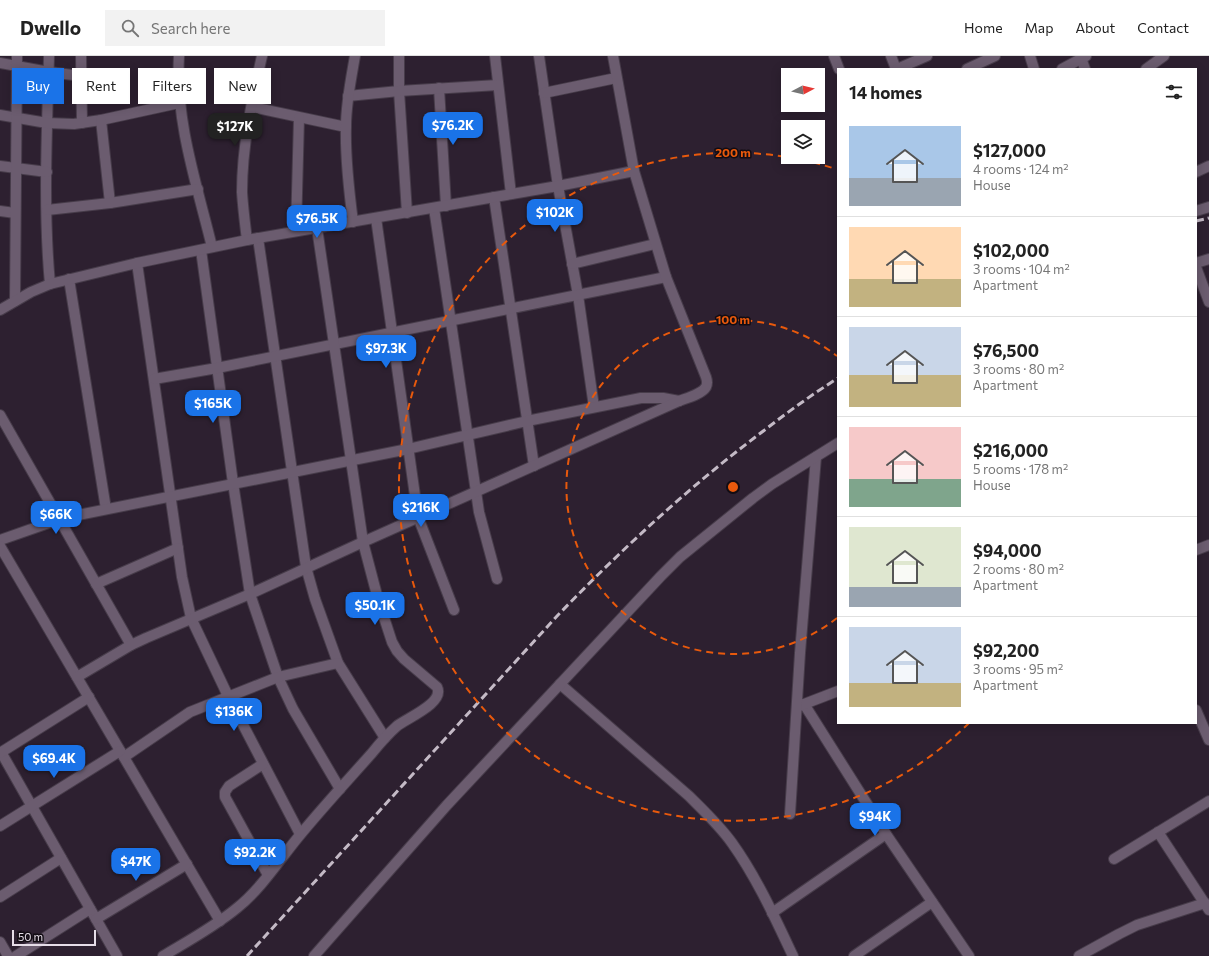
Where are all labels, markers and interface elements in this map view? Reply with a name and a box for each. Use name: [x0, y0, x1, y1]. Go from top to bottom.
search box: [105, 10, 385, 46]
text: Dwello: [20, 16, 81, 39]
icon: search: [119, 17, 141, 39]
text: Search here: [151, 19, 230, 37]
text: Home: [964, 19, 1003, 36]
text: Map: [1025, 19, 1053, 36]
text: About: [1075, 19, 1115, 36]
text: Contact: [1137, 19, 1189, 36]
chip: Buy: [12, 68, 64, 104]
chip: Rent: [72, 68, 130, 104]
chip: Filters: [138, 68, 206, 104]
chip: New: [214, 68, 271, 104]
north arrow: [781, 68, 825, 112]
map controls: [781, 68, 825, 164]
icon: filters: [1163, 81, 1185, 103]
text: 14 homes: [849, 82, 922, 103]
pin: $76.2K: [420, 112, 486, 146]
pin: $127K: [207, 113, 263, 147]
text: $76.2K: [432, 117, 474, 133]
text: $127K: [217, 118, 253, 134]
button: layers: [781, 120, 825, 164]
text: $127,000: [973, 140, 1046, 161]
icon: home: [881, 142, 929, 190]
text: 200 m: [715, 145, 751, 159]
text: 4 rooms · 124 m²: [973, 161, 1069, 177]
text: House: [973, 177, 1011, 193]
pin: $102K: [527, 199, 583, 233]
text: $102K: [536, 204, 574, 220]
pin: $76.5K: [284, 205, 350, 239]
text: $76.5K: [296, 210, 338, 226]
text: $102,000: [973, 240, 1049, 261]
icon: home: [881, 243, 929, 291]
text: 3 rooms · 104 m²: [973, 261, 1070, 277]
text: Apartment: [973, 277, 1038, 293]
text: 100 m: [716, 312, 750, 326]
pin: $97.3K: [353, 335, 419, 369]
text: $97.3K: [365, 340, 407, 356]
text: $76,500: [973, 340, 1039, 361]
icon: home: [881, 343, 929, 391]
text: 3 rooms · 80 m²: [973, 361, 1064, 377]
text: Apartment: [973, 377, 1038, 393]
pin: $165K: [185, 390, 241, 424]
text: $165K: [194, 395, 232, 411]
text: $216,000: [973, 440, 1048, 461]
icon: home: [881, 443, 929, 491]
text: 5 rooms · 178 m²: [973, 461, 1068, 477]
text: House: [973, 477, 1011, 493]
centre of rings: [726, 480, 740, 494]
pin: $216K: [393, 494, 449, 528]
text: $216K: [402, 499, 440, 515]
pin: $66K: [32, 501, 80, 535]
text: $66K: [40, 506, 72, 522]
text: $94,000: [973, 540, 1042, 561]
icon: home: [881, 543, 929, 591]
text: 2 rooms · 80 m²: [973, 561, 1064, 577]
text: Apartment: [973, 577, 1038, 593]
pin: $50.1K: [342, 592, 408, 626]
text: $50.1K: [355, 597, 395, 613]
text: $92,200: [973, 640, 1039, 661]
icon: home: [881, 643, 929, 691]
text: 3 rooms · 95 m²: [973, 661, 1063, 677]
text: Apartment: [973, 677, 1038, 693]
pin: $136K: [206, 698, 262, 732]
text: $136K: [215, 703, 253, 719]
pin: $69.4K: [21, 745, 87, 779]
text: $69.4K: [32, 750, 76, 766]
pin: $94K: [851, 803, 899, 837]
text: $94K: [859, 808, 891, 824]
pin: $92.2K: [222, 839, 288, 873]
text: $92.2K: [234, 844, 276, 860]
pin: $47K: [112, 848, 160, 882]
text: $47K: [120, 853, 152, 869]
scale bar: [12, 928, 96, 947]
text: 50 m: [18, 930, 43, 943]

